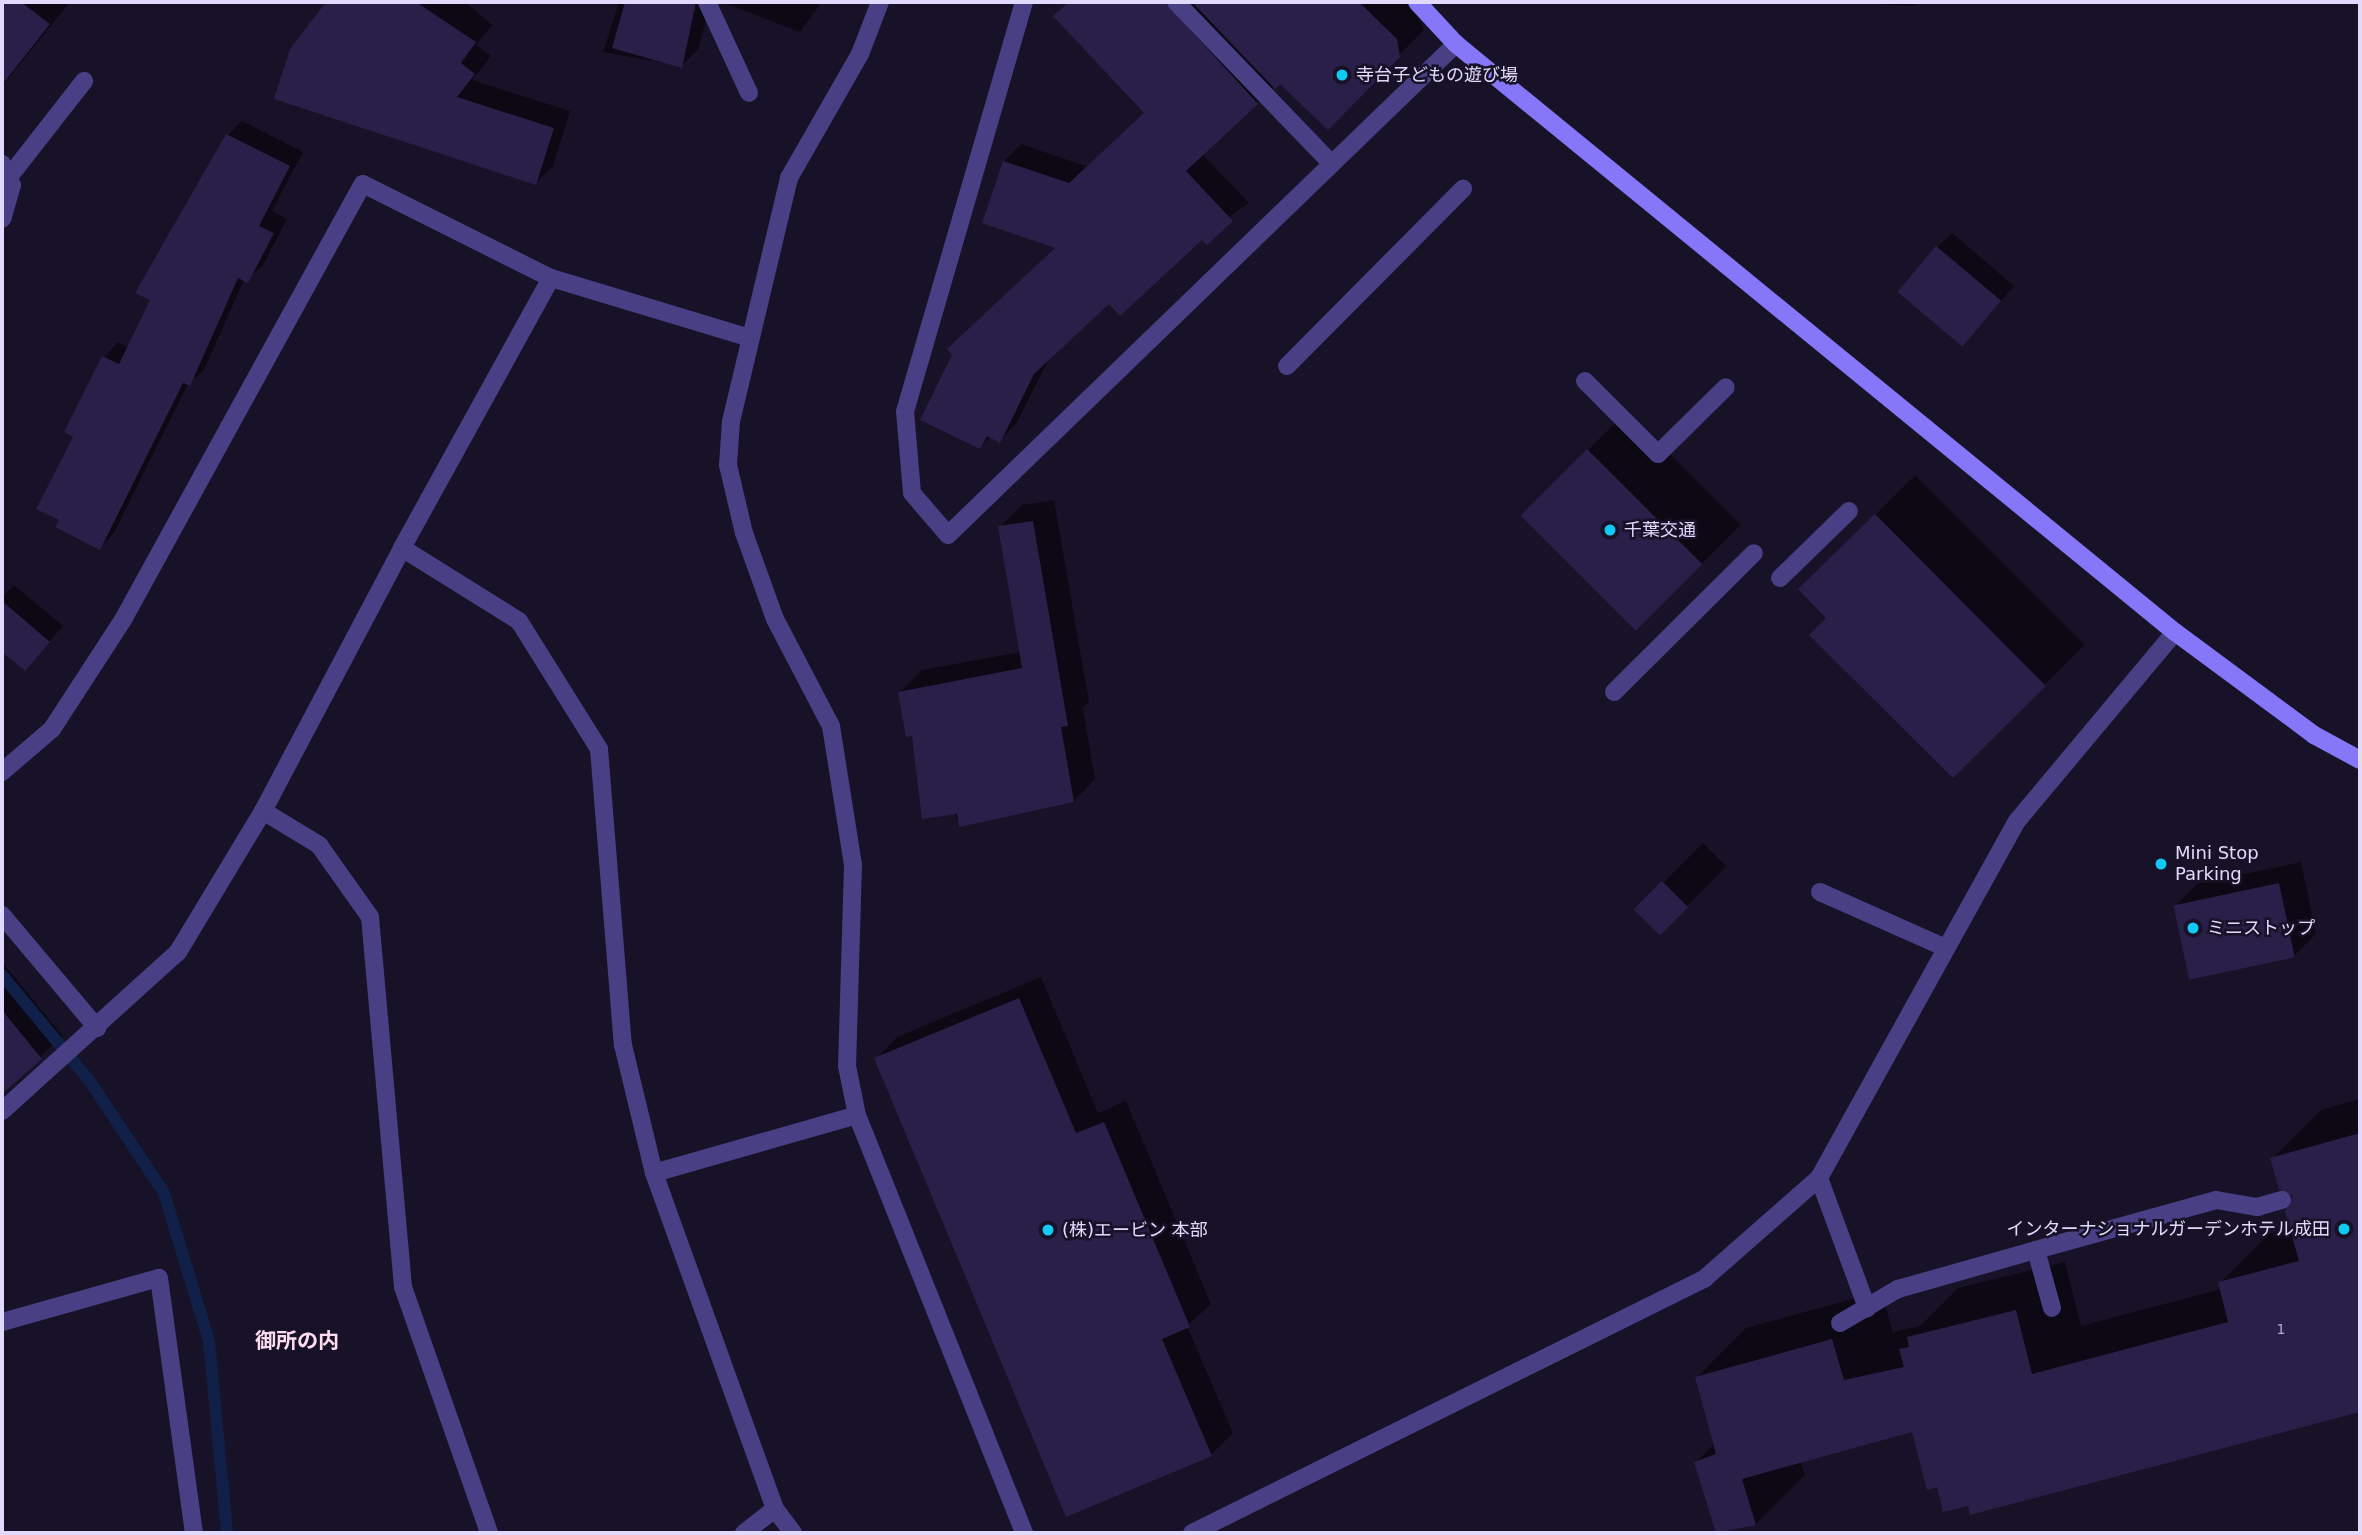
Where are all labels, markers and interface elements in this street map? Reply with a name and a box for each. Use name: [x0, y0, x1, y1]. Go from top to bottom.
place label: 寺台子どもの遊び場: [1356, 64, 1518, 86]
marker: 寺台子どもの遊び場: [1334, 67, 1350, 83]
place label: 千葉交通: [1624, 519, 1696, 541]
marker: 千葉交通: [1602, 522, 1618, 538]
place label: Mini Stop Parking: [2175, 843, 2259, 886]
marker: Mini Stop Parking: [2153, 856, 2169, 872]
place label: ミニストップ: [2207, 917, 2315, 939]
marker: ミニストップ: [2185, 920, 2201, 936]
place label: インターナショナルガーデンホテル成田: [2006, 1218, 2330, 1240]
place label: (株)エービン 本部: [1062, 1219, 1208, 1241]
marker: インターナショナルガーデンホテル成田: [2336, 1221, 2352, 1237]
marker: (株)エービン 本部: [1040, 1222, 1056, 1238]
house number: 1: [2277, 1321, 2285, 1337]
district label: 御所の内: [255, 1328, 339, 1354]

